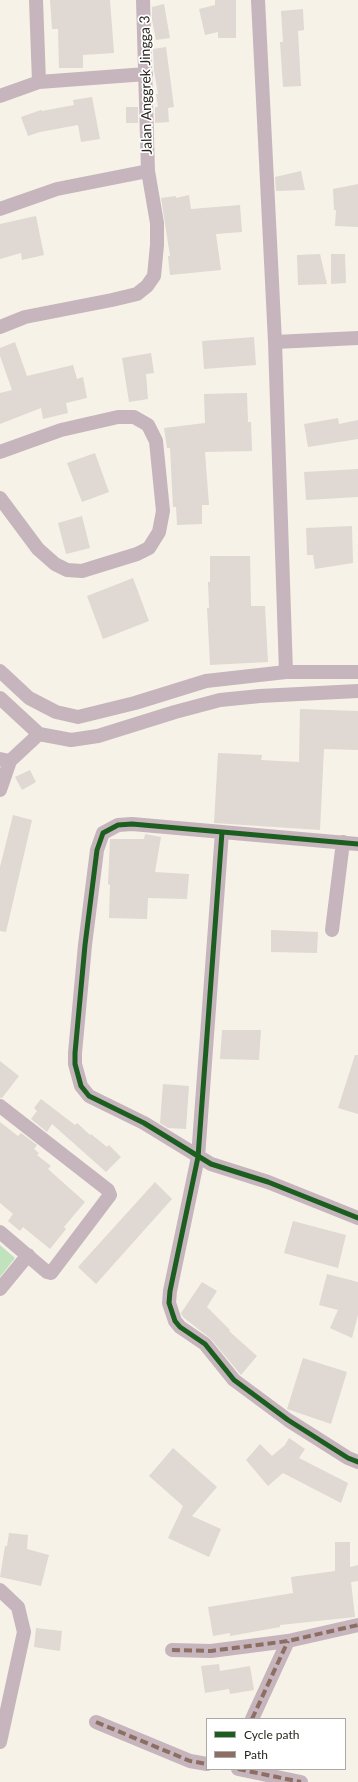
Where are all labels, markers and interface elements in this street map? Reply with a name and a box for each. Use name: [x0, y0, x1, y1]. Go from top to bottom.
street label: Jalan Anggrek Jingga 3: [136, 15, 156, 155]
legend: [206, 1718, 346, 1770]
text: Cycle path: [244, 1727, 299, 1742]
text: Path: [244, 1747, 268, 1762]

